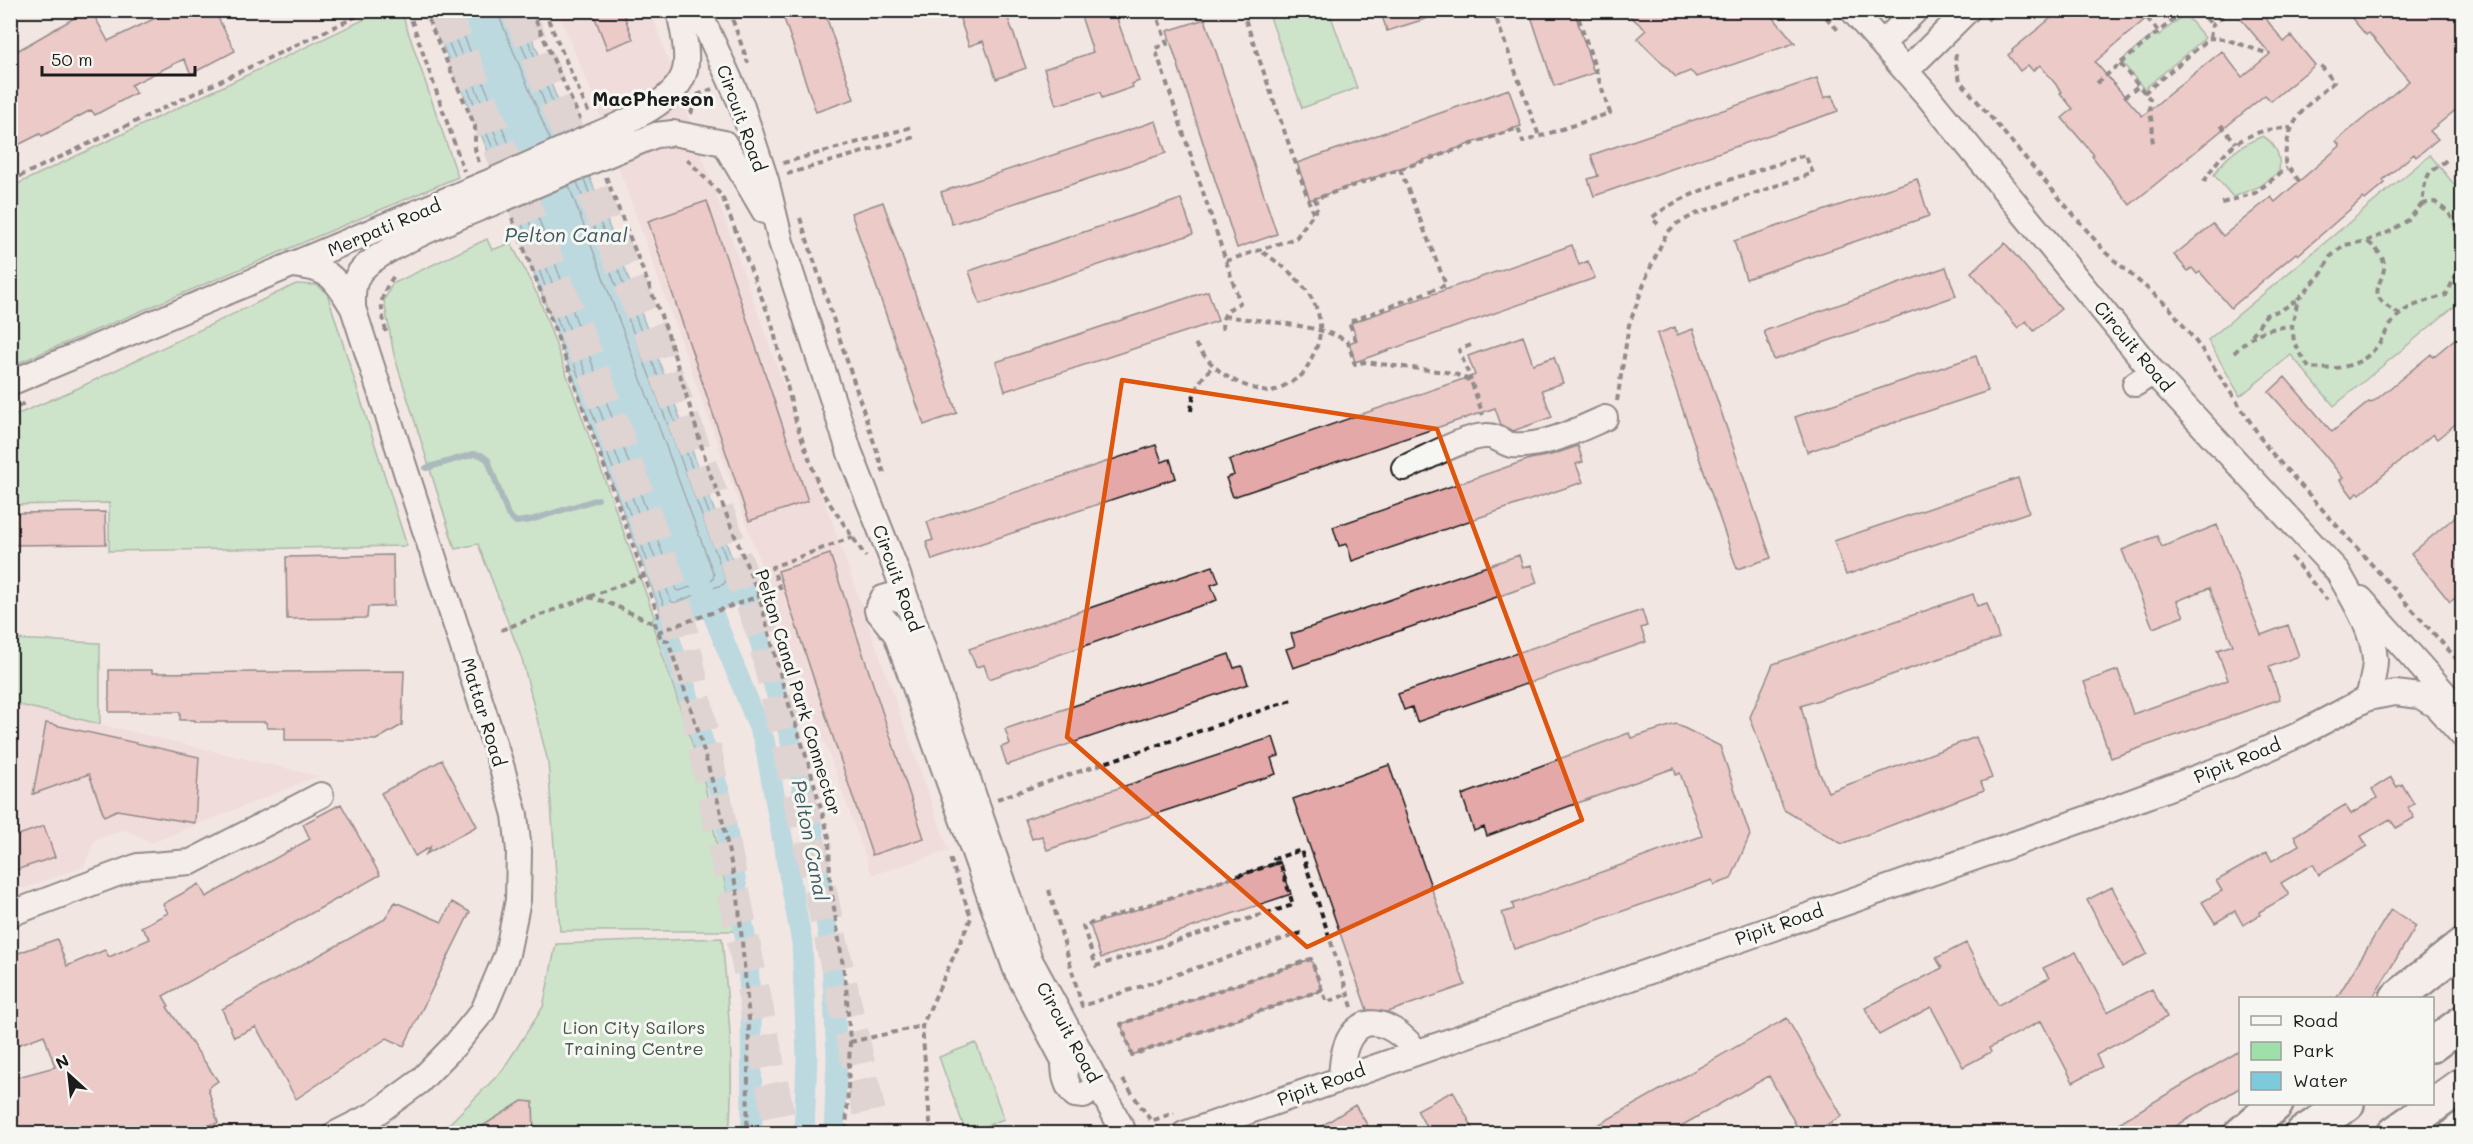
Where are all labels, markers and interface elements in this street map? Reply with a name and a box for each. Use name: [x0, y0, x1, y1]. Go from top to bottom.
scale bar: [42, 39, 195, 77]
text: 50 m: [51, 47, 93, 71]
street label: Circuit Road: [712, 61, 772, 175]
district label: MacPherson: [592, 85, 714, 111]
street label: Merpati Road: [324, 192, 444, 262]
water label: Pelton Canal: [504, 221, 628, 247]
street label: Circuit Road: [2089, 295, 2179, 397]
street label: Circuit Road: [868, 521, 928, 635]
street label: Pelton Canal Park Connector: [750, 566, 848, 818]
street label: Mattar Road: [456, 655, 512, 769]
street label: Pipit Road: [2190, 732, 2284, 788]
water label: Pelton Canal: [786, 777, 836, 903]
street label: Pipit Road: [1732, 898, 1826, 950]
street label: Circuit Road: [1031, 977, 1107, 1087]
legend: [2239, 997, 2434, 1105]
text: Road: [2293, 1008, 2338, 1032]
park label: Lion City Sailors Training Centre: [563, 1015, 705, 1060]
text: Park: [2293, 1038, 2334, 1062]
north arrow: [39, 1045, 99, 1105]
text: N: [52, 1049, 72, 1073]
street label: Pipit Road: [1274, 1057, 1368, 1111]
text: Water: [2293, 1068, 2348, 1092]

